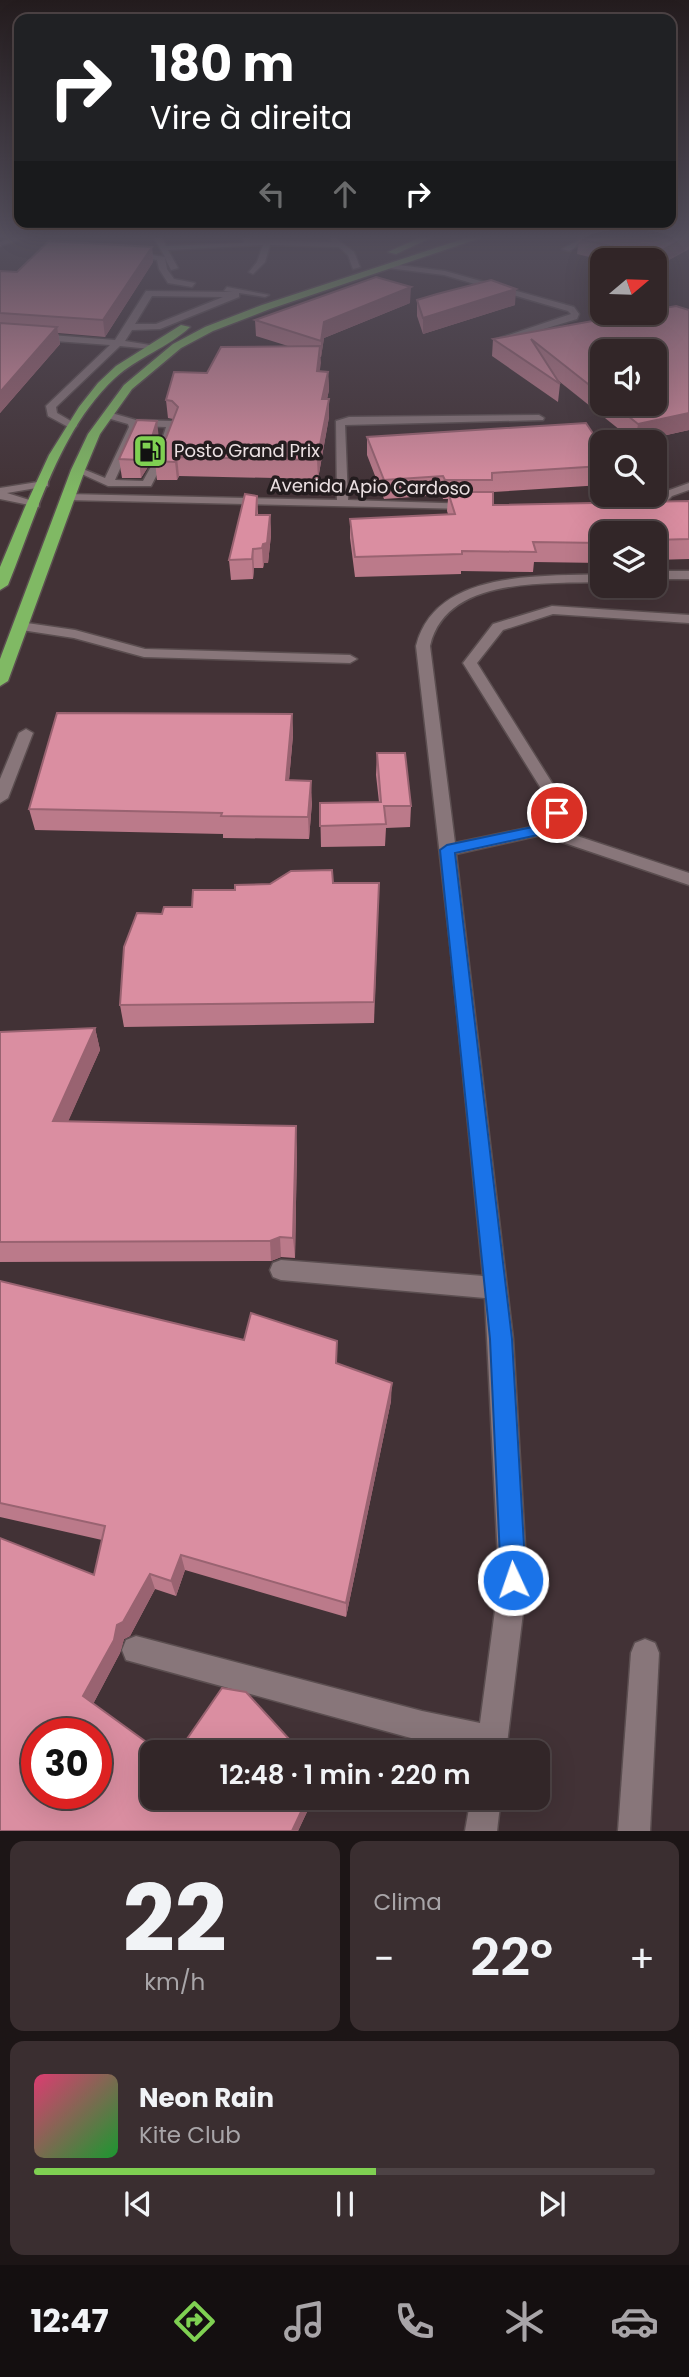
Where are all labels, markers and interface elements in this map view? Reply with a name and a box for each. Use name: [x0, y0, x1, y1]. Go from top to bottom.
text: 180 m: [150, 30, 294, 98]
icon: right: [35, 42, 126, 133]
text: Vire à direita: [150, 95, 352, 140]
icon: left: [253, 175, 291, 213]
icon: ahead: [326, 175, 364, 213]
icon: right: [399, 175, 437, 213]
north arrow: [590, 248, 667, 326]
map controls: [590, 248, 667, 598]
button: sound: [590, 339, 667, 416]
button: search: [590, 430, 667, 507]
fuel station icon: Posto Grand Prix: [131, 432, 169, 470]
place label: Posto Grand Prix: [174, 438, 320, 463]
street label: Avenida Apio Cardoso: [269, 472, 471, 501]
button: layers: [590, 521, 667, 598]
pin: [527, 783, 587, 843]
icon: arrive: [538, 794, 576, 832]
position arrow: [476, 1543, 550, 1617]
speed limit sign: 30: [21, 1718, 112, 1809]
text: 12:48 · 1 min · 220 m: [219, 1757, 471, 1793]
text: 22: [123, 1855, 227, 1983]
text: Clima: [374, 1886, 442, 1918]
text: 22°: [470, 1921, 553, 1994]
text: −: [374, 1932, 394, 1985]
text: +: [629, 1932, 655, 1985]
text: km/h: [144, 1966, 205, 1998]
text: Neon Rain: [139, 2080, 274, 2116]
text: Kite Club: [139, 2119, 241, 2151]
icon: previous: [119, 2185, 157, 2223]
icon: pause: [326, 2185, 364, 2223]
icon: next: [533, 2185, 571, 2223]
icon: directions: [170, 2297, 219, 2346]
icon: music: [280, 2297, 329, 2346]
icon: phone: [390, 2297, 439, 2346]
icon: climate: [500, 2297, 549, 2346]
icon: car: [610, 2297, 659, 2346]
text: 12:47: [30, 2298, 109, 2343]

